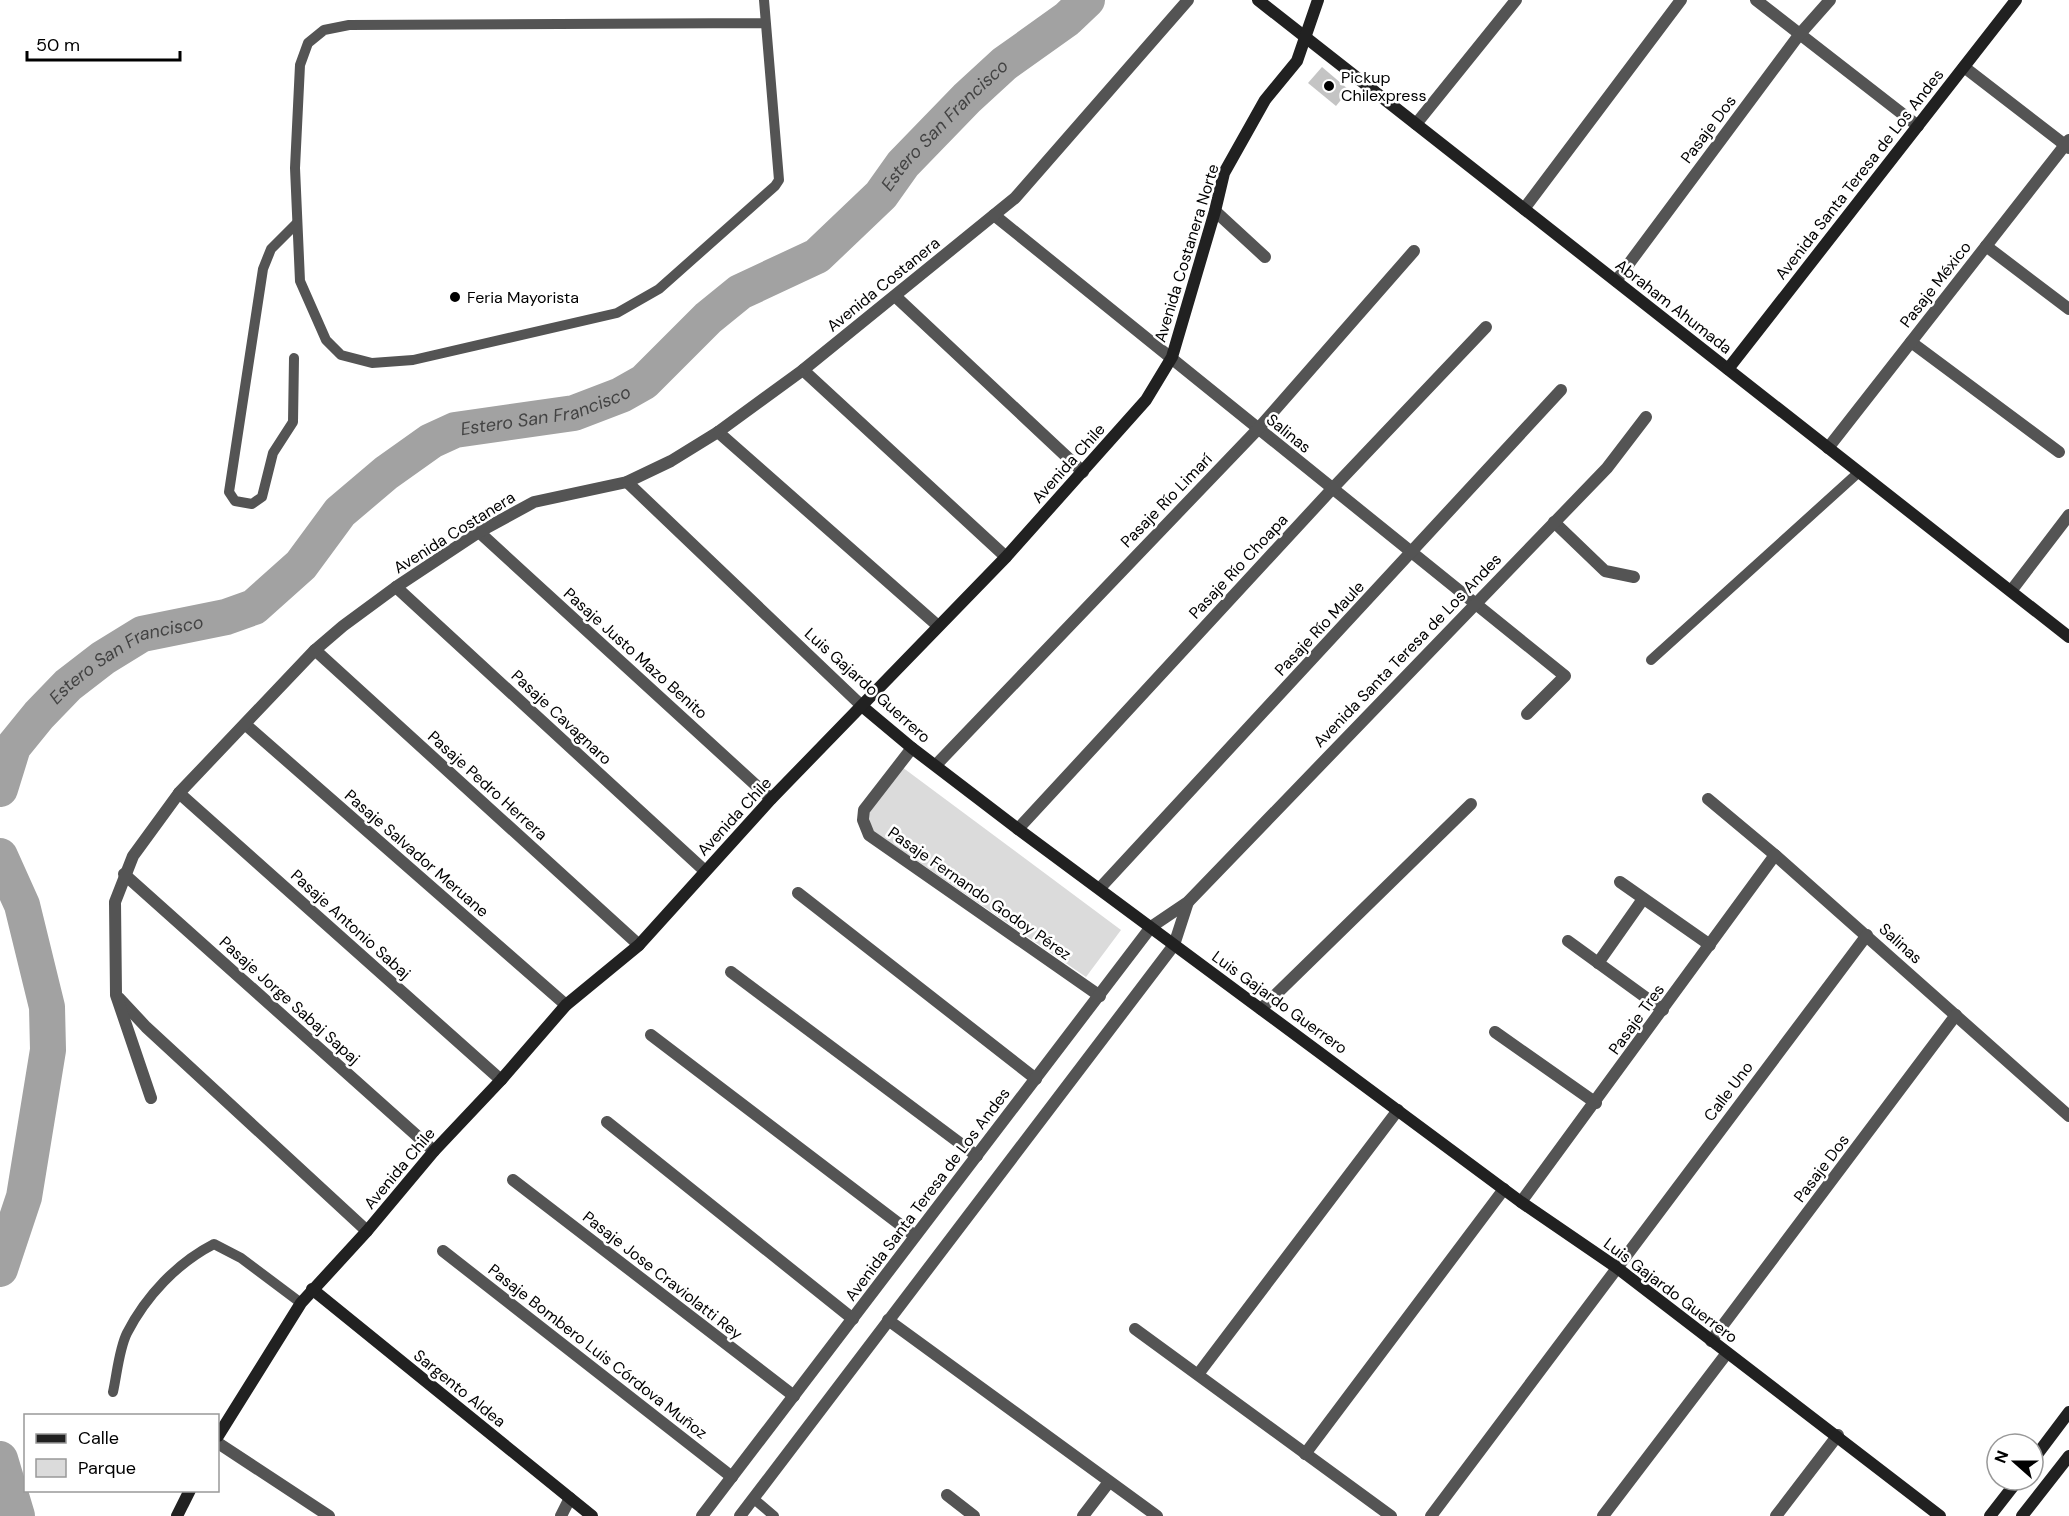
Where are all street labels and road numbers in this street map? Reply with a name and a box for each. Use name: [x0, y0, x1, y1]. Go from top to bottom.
street label: Avenida Santa Teresa de Los Andes: [1771, 65, 1948, 284]
street label: Pasaje Dos: [1676, 91, 1741, 168]
street label: Avenida Costanera Norte: [1149, 161, 1224, 345]
street label: Avenida Costanera: [823, 232, 944, 336]
street label: Pasaje México: [1895, 237, 1976, 332]
street label: Abraham Ahumada: [1611, 254, 1736, 358]
street label: Salinas: [1262, 409, 1315, 458]
street label: Avenida Chile: [1027, 419, 1110, 508]
street label: Pasaje Río Limarí: [1116, 448, 1217, 552]
street label: Avenida Costanera: [390, 487, 519, 578]
street label: Pasaje Río Choapa: [1184, 509, 1292, 623]
street label: Avenida Santa Teresa de Los Andes: [1309, 549, 1506, 752]
street label: Pasaje Río Maule: [1270, 576, 1369, 680]
street label: Pasaje Justo Mazo Benito: [559, 583, 712, 724]
street label: Luis Gajardo Guerrero: [800, 623, 935, 748]
street label: Pasaje Cavagnaro: [507, 665, 616, 769]
street label: Pasaje Pedro Herrera: [423, 726, 552, 845]
street label: Avenida Chile: [693, 773, 776, 860]
street label: Pasaje Salvador Meruane: [340, 785, 493, 922]
street label: Pasaje Fernando Godoy Pérez: [884, 822, 1076, 965]
street label: Pasaje Antonio Sabaj: [286, 865, 415, 984]
street label: Salinas: [1875, 918, 1927, 968]
street label: Pasaje Jorge Sabaj Sapaj: [215, 932, 364, 1069]
street label: Luis Gajardo Guerrero: [1208, 946, 1352, 1059]
street label: Pasaje Tres: [1604, 980, 1669, 1059]
street label: Calle Uno: [1699, 1057, 1758, 1125]
street label: Avenida Santa Teresa de Los Andes: [840, 1083, 1015, 1305]
street label: Avenida Chile: [359, 1123, 440, 1213]
street label: Pasaje Dos: [1789, 1130, 1854, 1207]
street label: Pasaje Jose Craviolatti Rey: [578, 1206, 747, 1344]
street label: Luis Gajardo Guerrero: [1599, 1233, 1742, 1348]
street label: Pasaje Bombero Luis Córdova Muñoz: [484, 1259, 712, 1444]
street label: Sargento Aldea: [409, 1345, 510, 1432]

